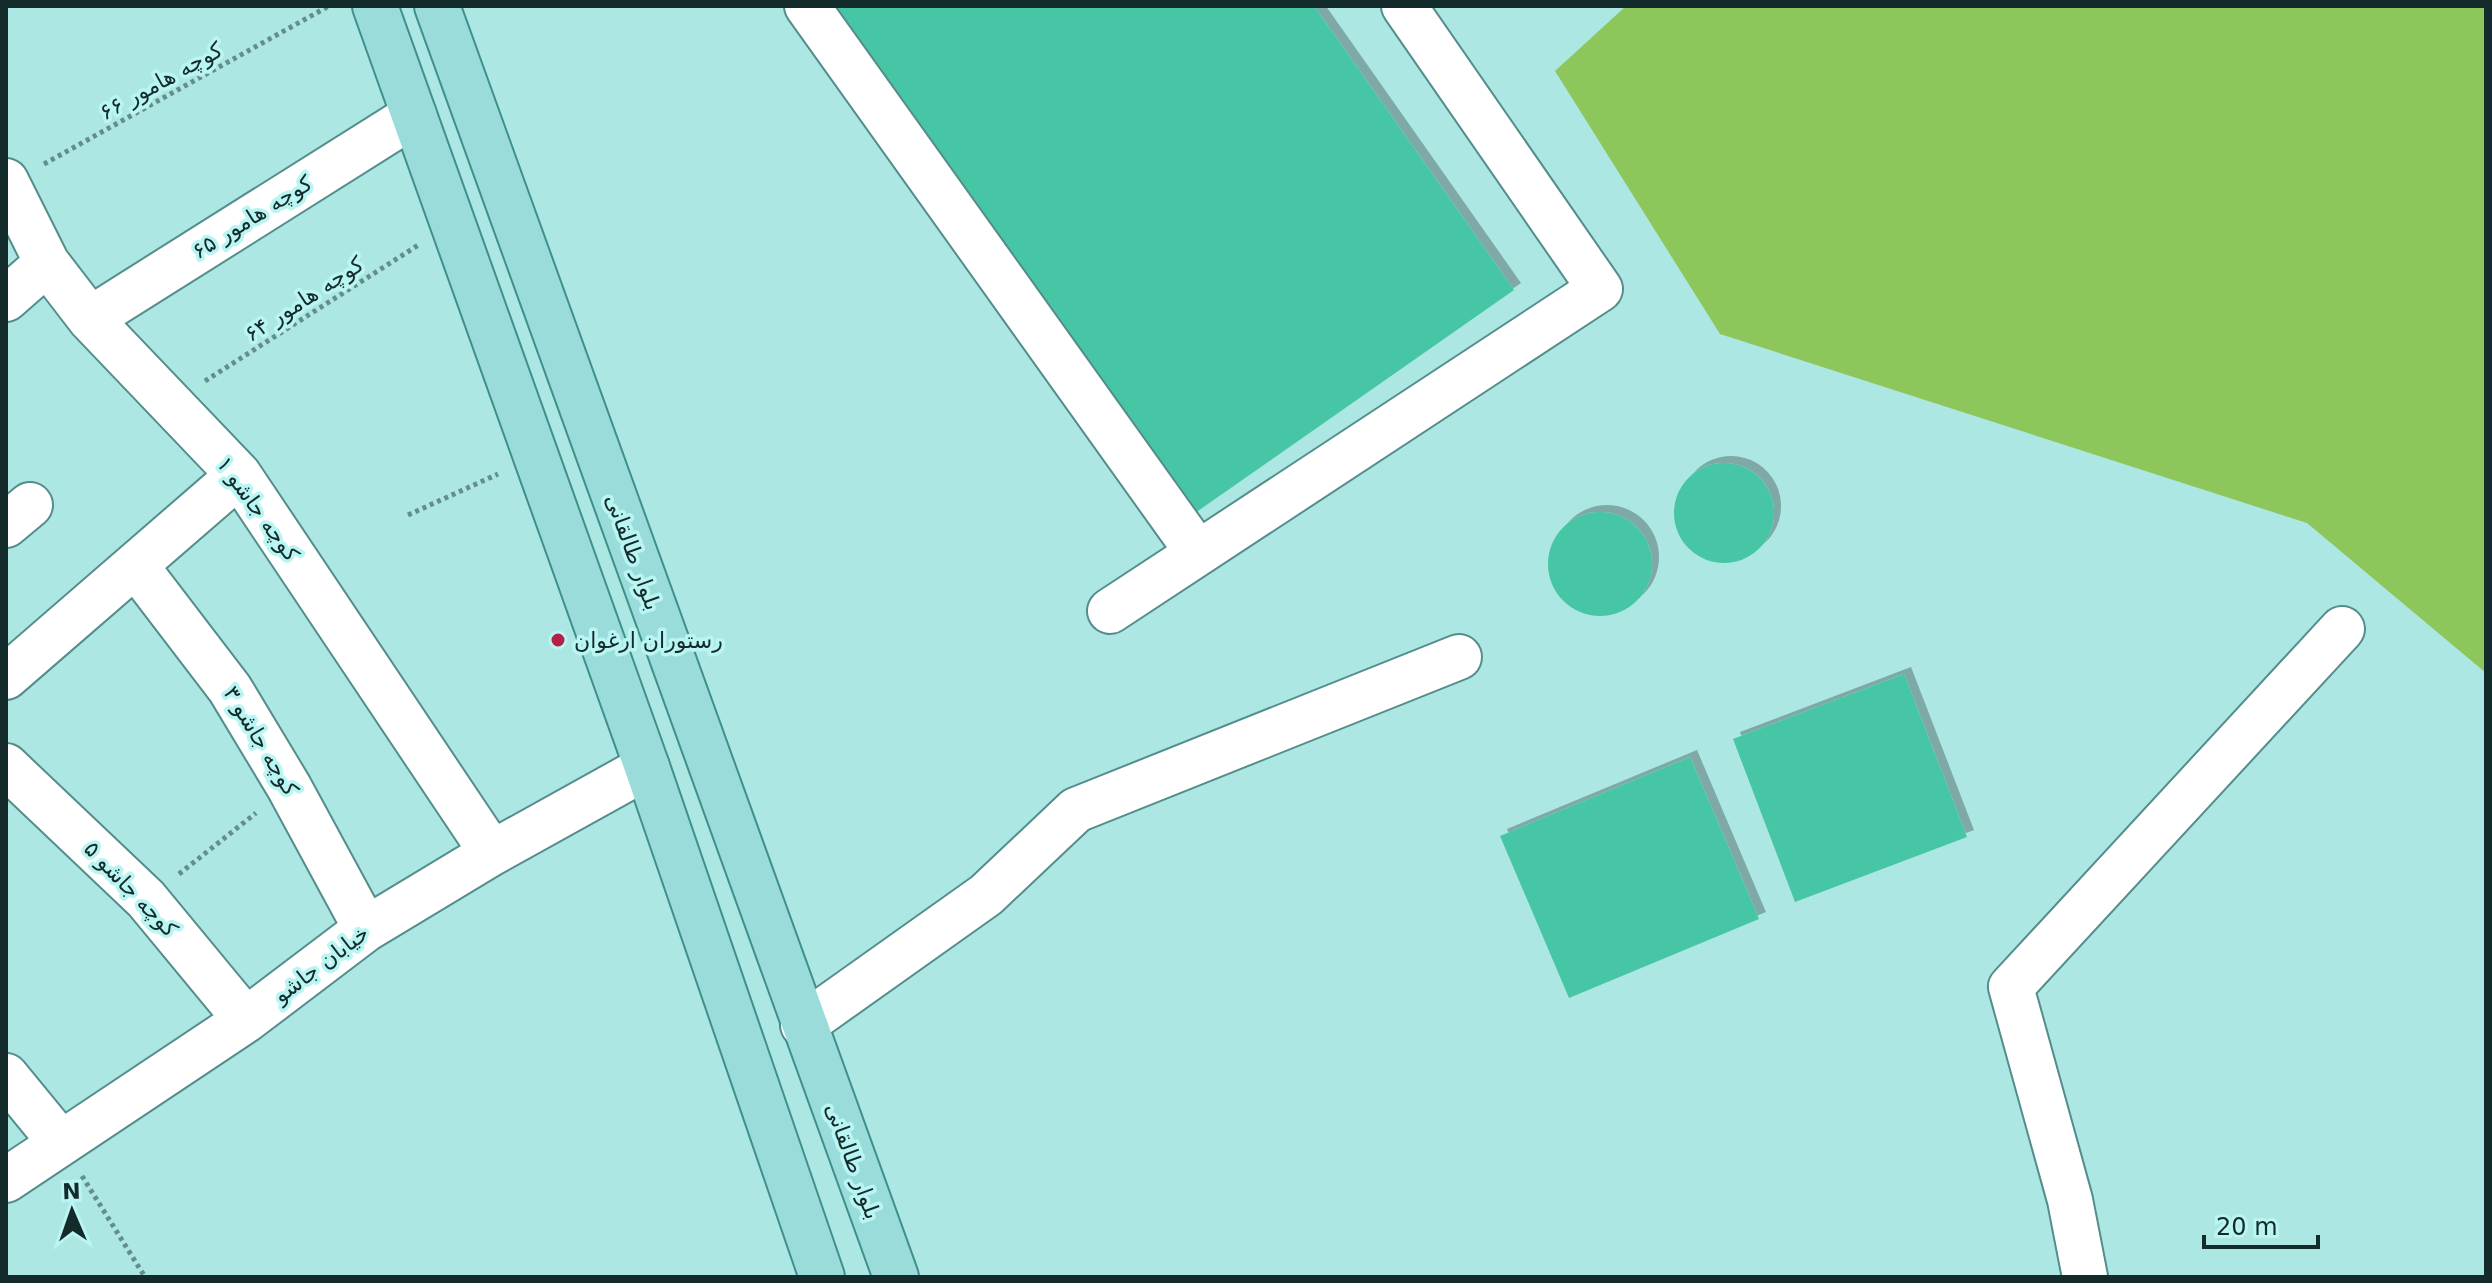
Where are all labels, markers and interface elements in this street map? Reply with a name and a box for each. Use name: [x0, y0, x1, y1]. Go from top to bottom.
street label: کوچه هامور ۶۶: [95, 37, 227, 125]
street label: کوچه هامور ۶۵: [187, 170, 317, 264]
street label: کوچه هامور ۶۴: [240, 251, 369, 347]
street label: کوچه جاشو ۱: [212, 452, 305, 567]
street label: بلوار طالقانی: [600, 491, 666, 613]
place label: رستوران ارغوان: [574, 628, 723, 653]
marker: رستوران ارغوان: [549, 631, 567, 649]
street label: کوچه جاشو ۳: [219, 682, 304, 801]
street label: کوچه جاشو ۵: [79, 836, 183, 942]
street label: خیابان جاشو: [268, 920, 374, 1009]
street label: بلوار طالقانی: [820, 1100, 886, 1222]
north arrow: [32, 1171, 112, 1251]
text: N: [62, 1179, 81, 1204]
scale bar: [2204, 1199, 2318, 1249]
text: 20 m: [2216, 1213, 2278, 1241]

